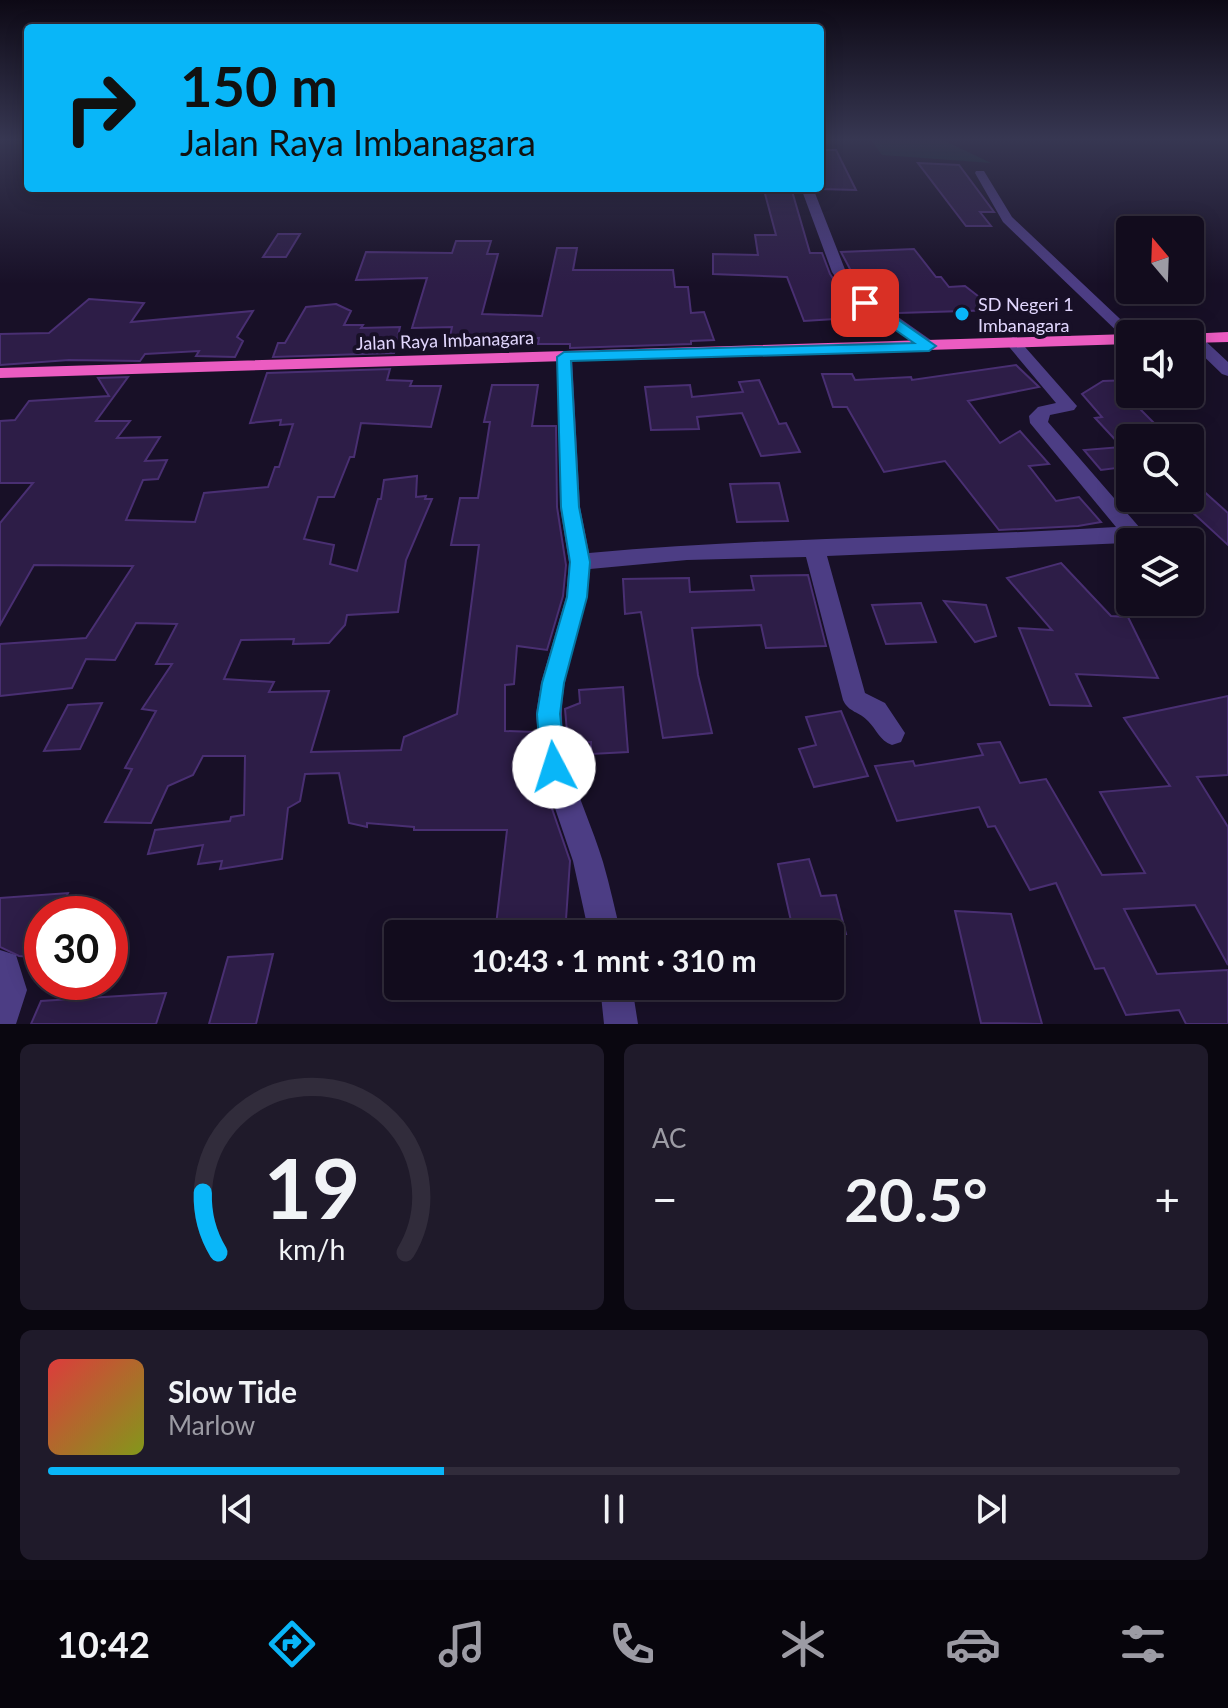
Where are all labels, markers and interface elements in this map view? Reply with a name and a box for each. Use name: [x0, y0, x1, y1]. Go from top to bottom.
text: 150 m: [180, 52, 338, 119]
icon: right: [48, 56, 152, 160]
text: Jalan Raya Imbanagara: [180, 120, 536, 164]
north arrow: [1116, 216, 1204, 304]
map controls: [1116, 216, 1204, 616]
pin: [831, 269, 899, 337]
icon: arrive: [843, 281, 887, 325]
place label: SD Negeri 1 Imbanagara: [978, 293, 1074, 336]
marker: SD Negeri 1 Imbanagara: [953, 305, 971, 323]
button: sound: [1116, 320, 1204, 408]
street label: Jalan Raya Imbanagara: [356, 326, 534, 354]
button: search: [1116, 424, 1204, 512]
button: layers: [1116, 528, 1204, 616]
position arrow: [512, 725, 596, 809]
speed limit sign: 30: [24, 896, 128, 1000]
text: 10:43 · 1 mnt · 310 m: [471, 942, 757, 978]
text: AC: [652, 1122, 687, 1154]
text: 19: [264, 1137, 360, 1237]
text: 20.5°: [844, 1163, 988, 1235]
text: −: [652, 1173, 678, 1225]
text: +: [1154, 1173, 1180, 1225]
text: km/h: [279, 1232, 345, 1266]
text: Slow Tide: [168, 1373, 297, 1409]
text: Marlow: [168, 1409, 255, 1441]
icon: previous: [215, 1487, 259, 1531]
icon: pause: [592, 1487, 636, 1531]
icon: next: [969, 1487, 1013, 1531]
icon: directions: [264, 1616, 320, 1672]
icon: music: [434, 1616, 490, 1672]
icon: phone: [604, 1616, 660, 1672]
icon: climate: [775, 1616, 831, 1672]
icon: car: [945, 1616, 1001, 1672]
icon: filters: [1115, 1616, 1171, 1672]
text: 10:42: [57, 1622, 150, 1666]

